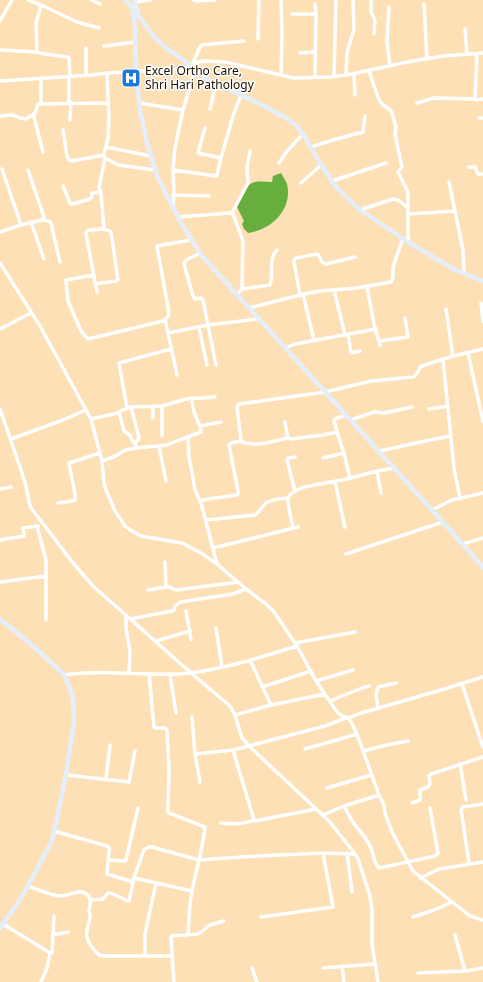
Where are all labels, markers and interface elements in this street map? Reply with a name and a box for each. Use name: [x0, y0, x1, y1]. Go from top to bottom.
place label: Excel Ortho Care, Shri Hari Pathology: [145, 62, 255, 93]
hospital icon: Excel Ortho Care, Shri Hari Pathology: [120, 67, 142, 89]

